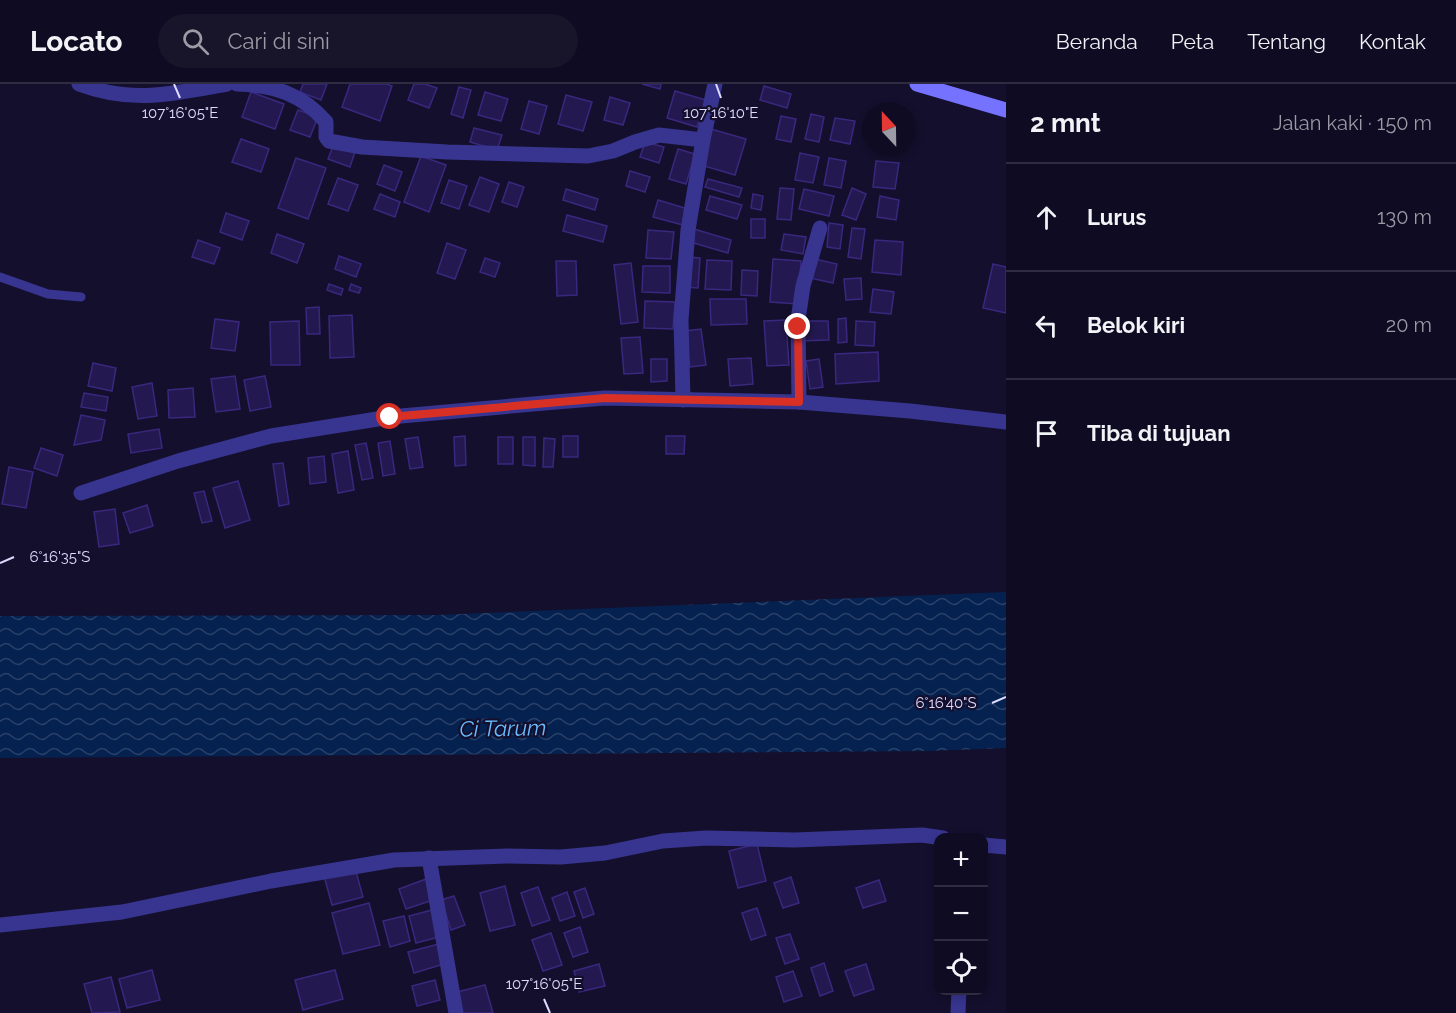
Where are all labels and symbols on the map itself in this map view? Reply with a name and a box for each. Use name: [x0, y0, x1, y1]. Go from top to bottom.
north arrow: [862, 102, 916, 156]
text: 107°16'05"E: [142, 104, 218, 122]
text: 107°16'10"E: [684, 104, 758, 122]
route end: [784, 313, 810, 339]
route start: [376, 403, 402, 429]
text: 6°16'35"S: [30, 548, 90, 566]
text: 6°16'40"S: [915, 694, 977, 712]
water label: Ci Tarum: [459, 714, 547, 742]
text: 107°16'05"E: [506, 975, 582, 993]

